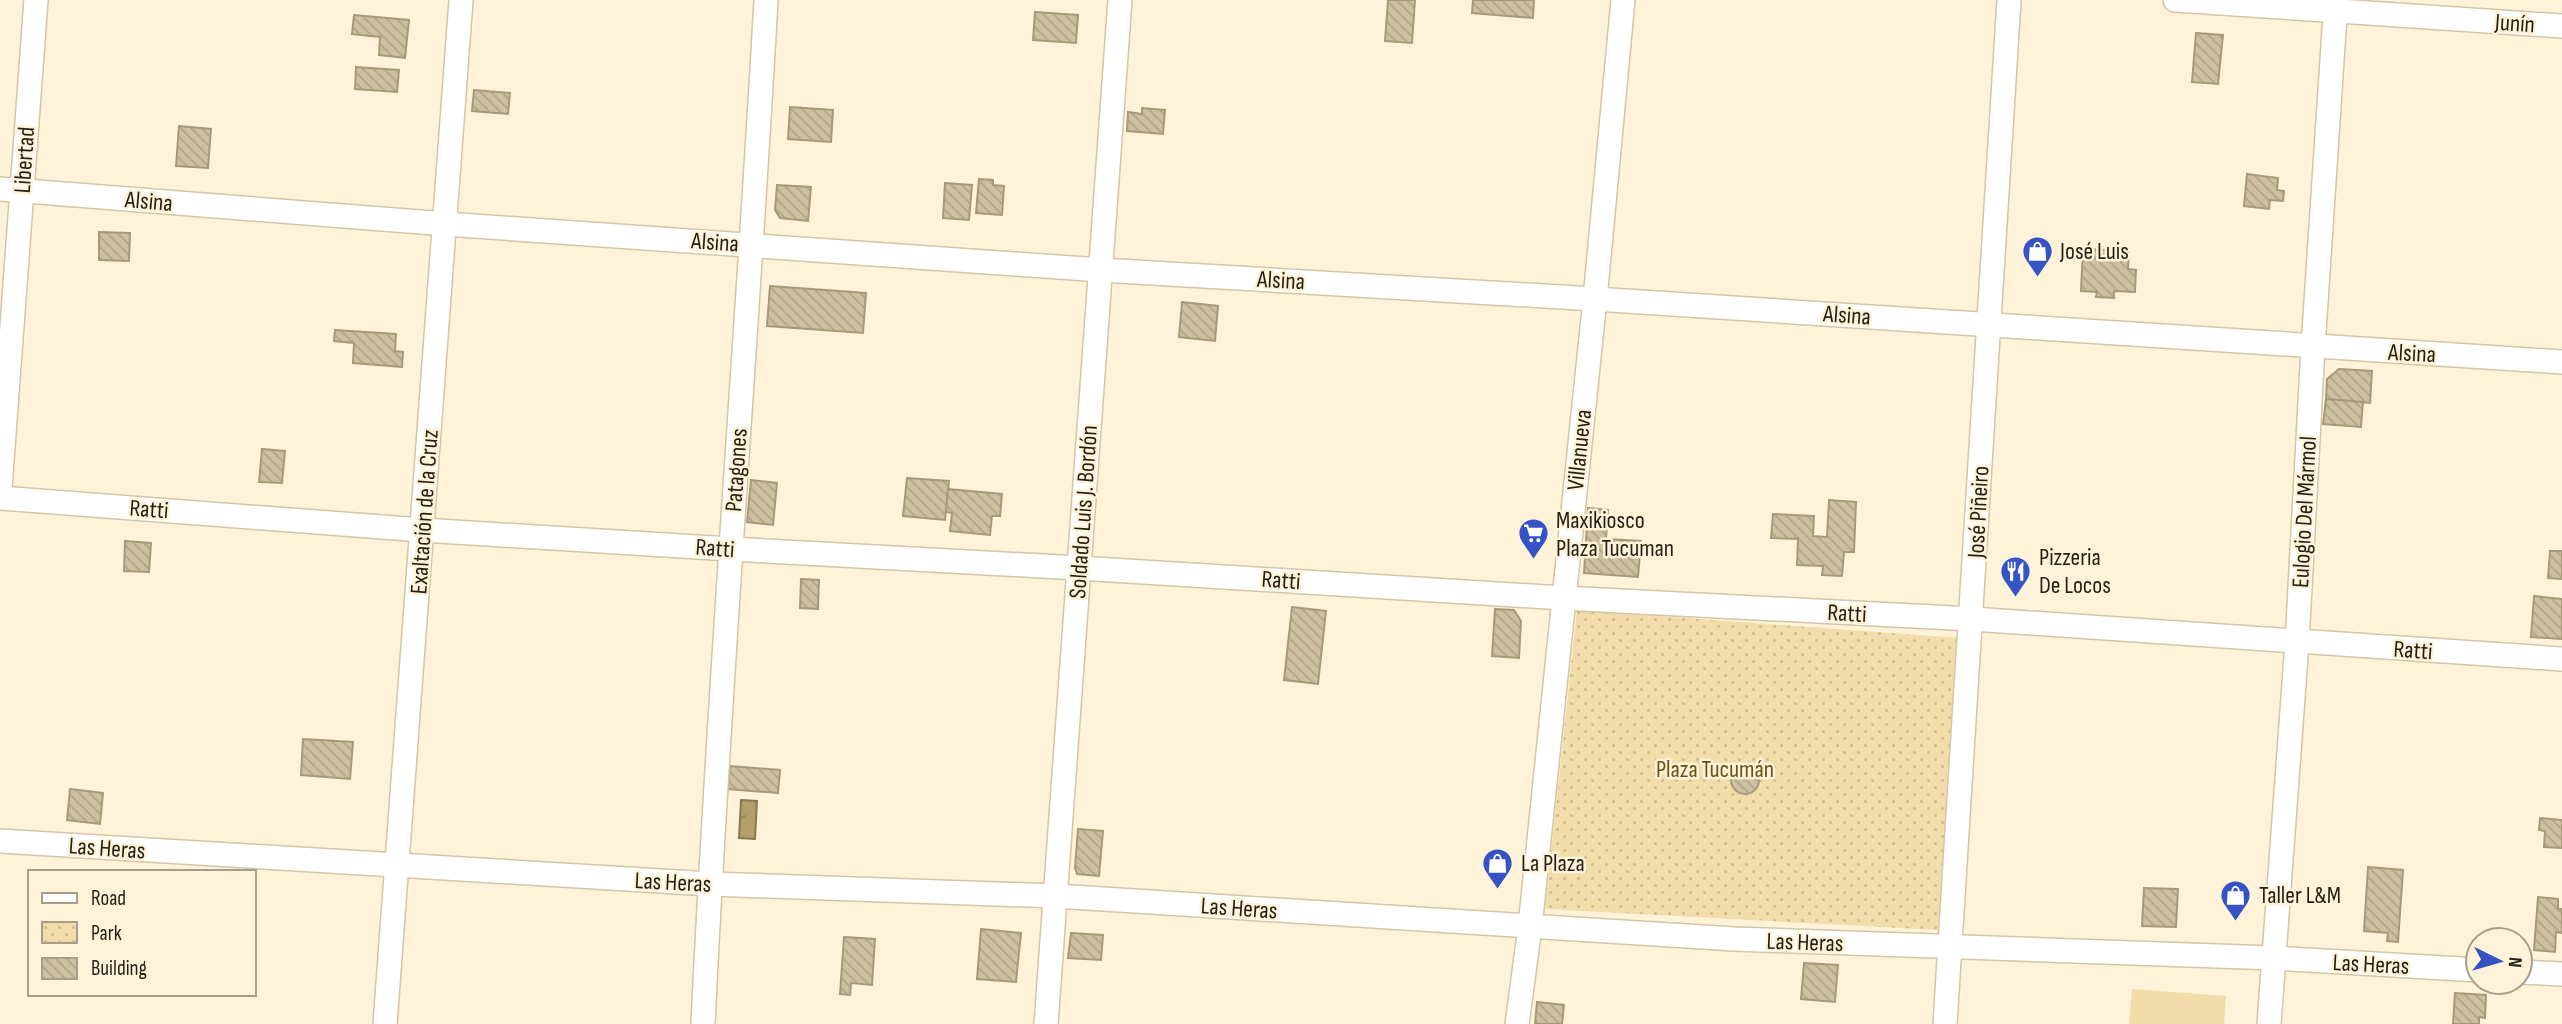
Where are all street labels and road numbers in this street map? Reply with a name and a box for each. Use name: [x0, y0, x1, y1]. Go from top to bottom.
street label: Junín: [2493, 8, 2536, 39]
street label: Libertad: [8, 126, 41, 194]
street label: Alsina: [123, 185, 174, 218]
street label: Alsina: [689, 226, 740, 259]
street label: Alsina: [1255, 265, 1306, 296]
street label: Alsina: [1821, 299, 1872, 332]
street label: Alsina: [2386, 338, 2437, 369]
street label: Villanueva: [1561, 408, 1598, 492]
street label: Soldado Luis J. Bordón: [1063, 424, 1104, 600]
street label: Patagones: [719, 427, 754, 513]
street label: Exaltación de la Cruz: [404, 428, 445, 595]
street label: Eulogio Del Mármol: [2286, 435, 2323, 589]
street label: José Piñeiro: [1962, 465, 1995, 560]
street label: Ratti: [128, 494, 169, 525]
street label: Ratti: [694, 533, 735, 564]
street label: Ratti: [1260, 565, 1301, 596]
street label: Ratti: [1827, 598, 1867, 629]
street label: Ratti: [2392, 635, 2433, 666]
street label: Las Heras: [68, 831, 146, 866]
street label: Las Heras: [634, 866, 712, 899]
street label: Las Heras: [1200, 891, 1278, 926]
street label: Las Heras: [1766, 927, 1844, 958]
street label: Las Heras: [2332, 948, 2410, 981]

